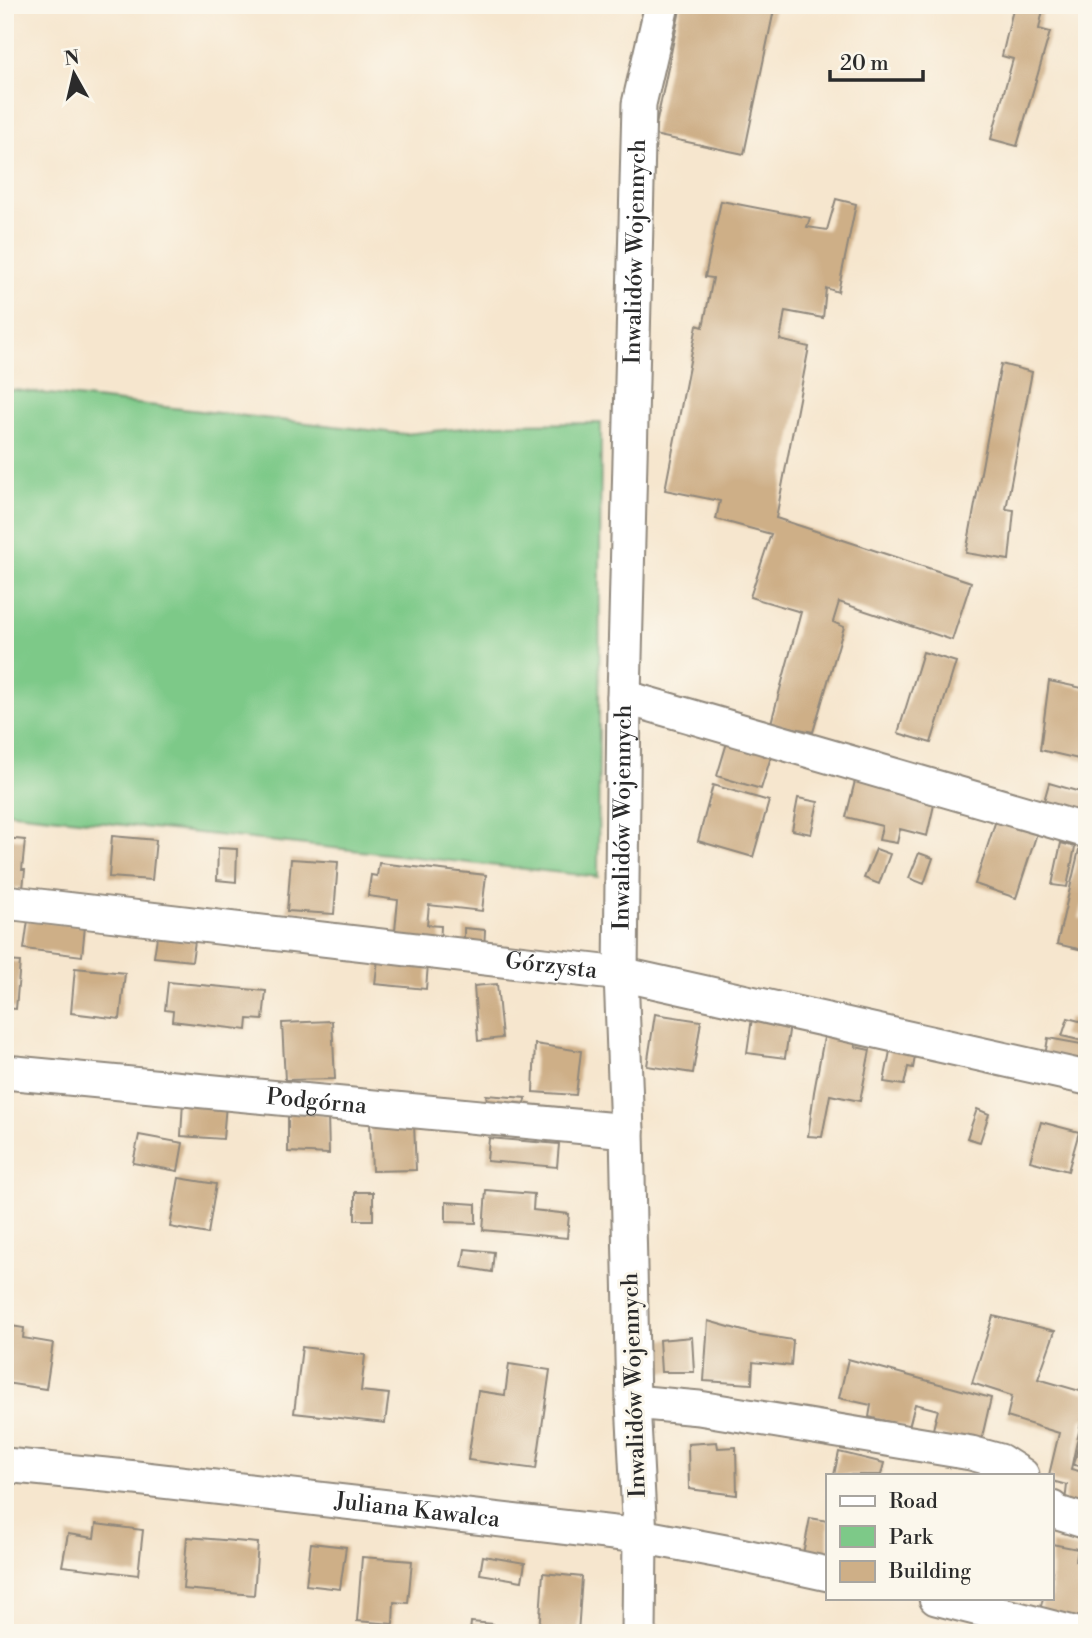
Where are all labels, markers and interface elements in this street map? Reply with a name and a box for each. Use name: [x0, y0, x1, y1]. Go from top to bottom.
north arrow: [38, 38, 108, 108]
scale bar: [830, 38, 922, 82]
text: N: [63, 45, 81, 71]
text: 20 m: [840, 51, 889, 77]
street label: Inwalidów Wojennych: [618, 138, 652, 364]
street label: Inwalidów Wojennych: [607, 704, 638, 930]
street label: Górzysta: [504, 947, 599, 985]
street label: Podgórna: [265, 1083, 368, 1120]
street label: Inwalidów Wojennych: [616, 1272, 652, 1498]
legend: [826, 1474, 1054, 1600]
street label: Juliana Kawalca: [332, 1487, 502, 1534]
text: Road: [889, 1489, 938, 1515]
text: Park: [889, 1525, 934, 1551]
text: Building: [888, 1559, 971, 1585]

